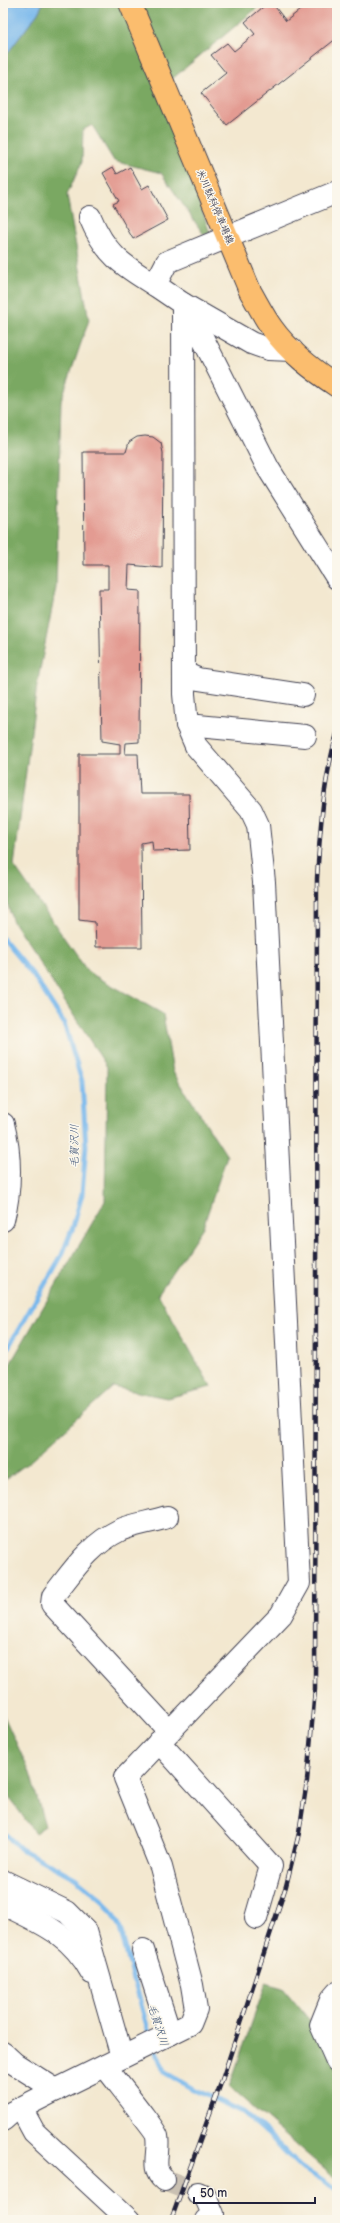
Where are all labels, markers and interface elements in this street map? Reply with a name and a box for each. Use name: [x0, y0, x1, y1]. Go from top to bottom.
street label: 米川駄科停車場線: [194, 168, 236, 246]
water label: 毛賀沢川: [68, 1124, 81, 1168]
water label: 毛賀沢川: [145, 2002, 171, 2048]
scale bar: [194, 2179, 315, 2205]
text: 50 m: [200, 2186, 227, 2201]

